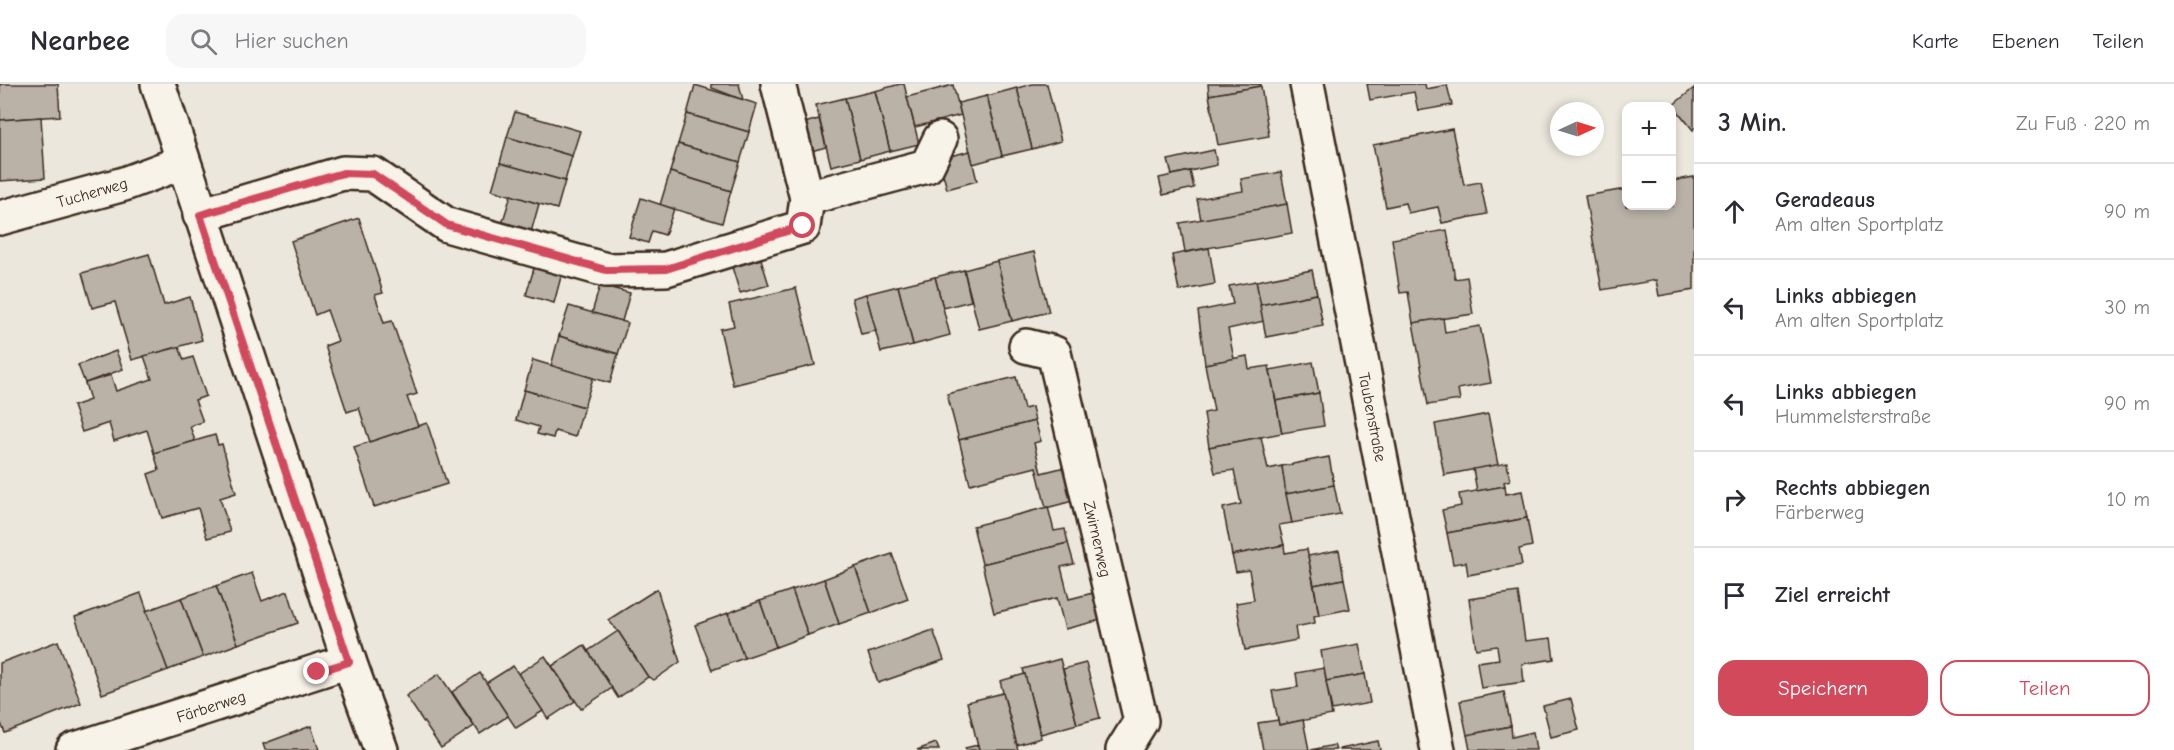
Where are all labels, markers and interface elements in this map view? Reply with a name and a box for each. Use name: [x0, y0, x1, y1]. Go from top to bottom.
search box: [166, 14, 586, 68]
text: Nearbee: [30, 25, 130, 57]
icon: search: [187, 25, 220, 58]
text: Hier suchen: [235, 28, 349, 54]
text: Karte: [1912, 29, 1959, 53]
text: Ebenen: [1992, 29, 2060, 53]
text: Teilen: [2093, 29, 2144, 53]
north arrow: [1550, 102, 1604, 156]
map controls: [1622, 102, 1676, 210]
button: +: [1622, 102, 1676, 156]
text: 3 Min.: [1718, 108, 1786, 138]
text: Zu Fuß · 220 m: [2016, 112, 2150, 135]
button: −: [1622, 156, 1676, 210]
street label: Tucherweg: [55, 174, 130, 212]
text: Geradeaus: [1775, 187, 1875, 213]
icon: ahead: [1718, 195, 1751, 228]
text: 90 m: [2104, 200, 2150, 223]
route start: [789, 212, 815, 238]
text: Am alten Sportplatz: [1775, 213, 1943, 236]
text: Links abbiegen: [1775, 283, 1917, 309]
icon: left: [1718, 291, 1751, 324]
text: 30 m: [2104, 296, 2150, 319]
text: Am alten Sportplatz: [1775, 309, 1943, 332]
street label: Taubenstraße: [1355, 371, 1390, 463]
text: Links abbiegen: [1775, 379, 1917, 405]
icon: left: [1718, 387, 1751, 420]
text: 90 m: [2104, 392, 2150, 415]
text: Hummelsterstraße: [1775, 405, 1931, 428]
text: Rechts abbiegen: [1775, 475, 1930, 501]
icon: right: [1718, 483, 1751, 516]
text: 10 m: [2107, 488, 2150, 511]
street label: Zwirnerweg: [1079, 499, 1115, 579]
text: Färberweg: [1775, 501, 1865, 524]
icon: arrive: [1718, 579, 1751, 612]
text: Ziel erreicht: [1775, 582, 1890, 608]
route end: [303, 658, 329, 684]
button: Speichern: [1718, 660, 1928, 716]
button: Teilen: [1940, 660, 2150, 716]
street label: Färberweg: [174, 687, 248, 727]

